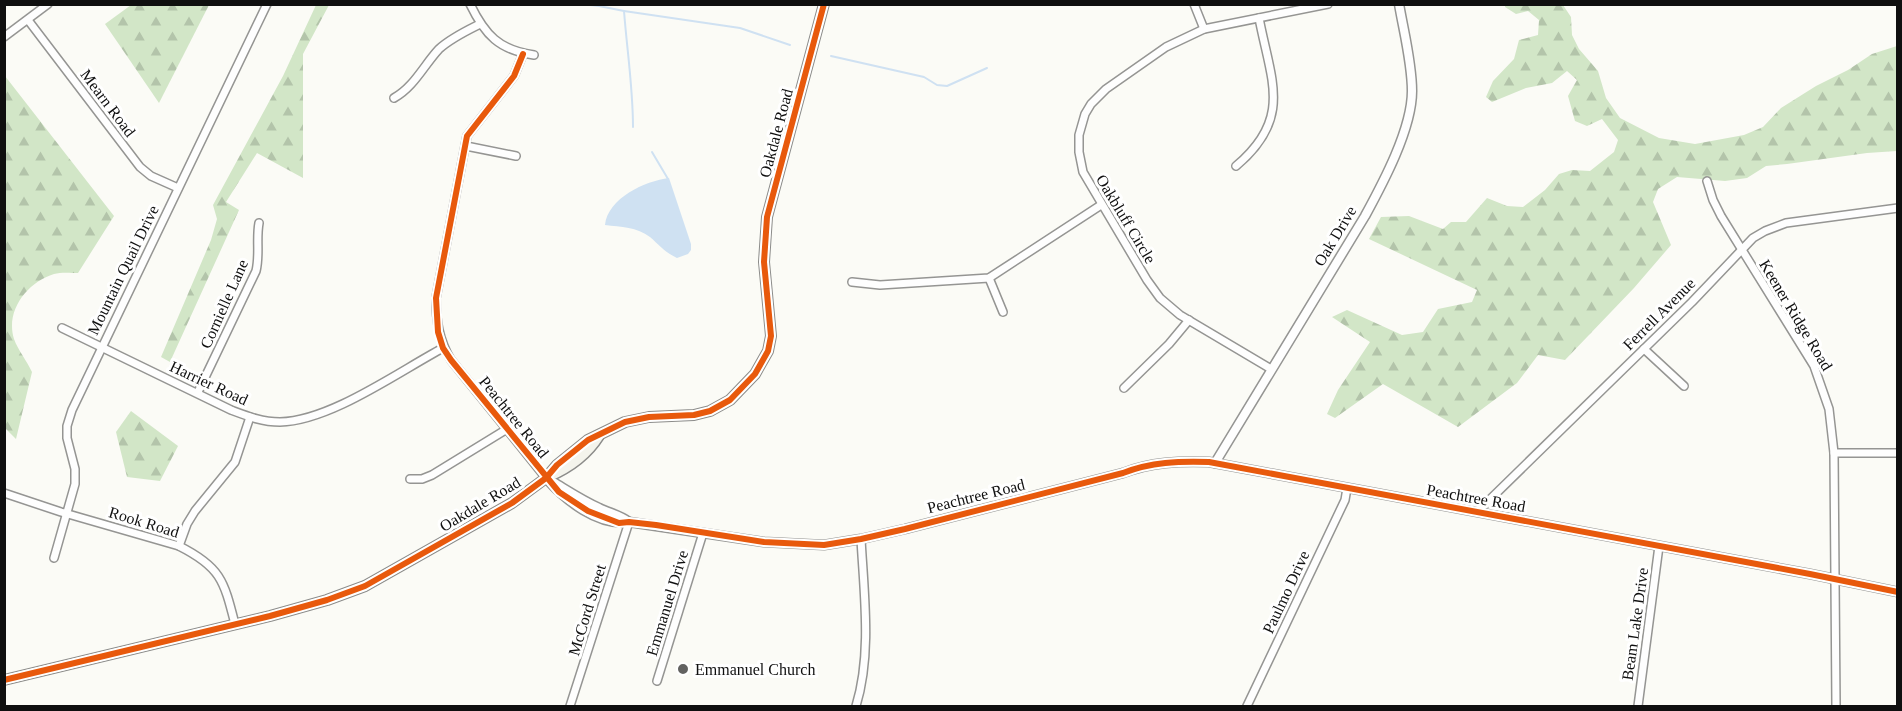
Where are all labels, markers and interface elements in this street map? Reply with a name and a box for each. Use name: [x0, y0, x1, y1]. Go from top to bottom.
street label: Mearn Road: [77, 66, 139, 140]
street label: Oakdale Road: [756, 87, 796, 179]
street label: Oakbluff Circle: [1093, 172, 1159, 266]
street label: Mountain Quail Drive: [84, 202, 162, 338]
street label: Oak Drive: [1310, 203, 1360, 269]
street label: Cornielle Lane: [197, 257, 251, 351]
street label: Keener Ridge Road: [1755, 257, 1836, 374]
street label: Ferrell Avenue: [1620, 275, 1698, 353]
street label: Harrier Road: [167, 358, 251, 408]
street label: Peachtree Road: [476, 373, 552, 461]
street label: Oakdale Road: [437, 473, 523, 535]
street label: Peachtree Road: [925, 476, 1027, 516]
street label: Peachtree Road: [1425, 481, 1527, 515]
street label: Rook Road: [107, 503, 181, 541]
street label: Emmanuel Drive: [643, 548, 691, 658]
street label: Paulmo Drive: [1259, 548, 1313, 636]
street label: McCord Street: [565, 562, 609, 658]
street label: Beam Lake Drive: [1619, 567, 1651, 681]
place label: Emmanuel Church: [695, 661, 815, 678]
marker: Emmanuel Church: [676, 662, 690, 676]

